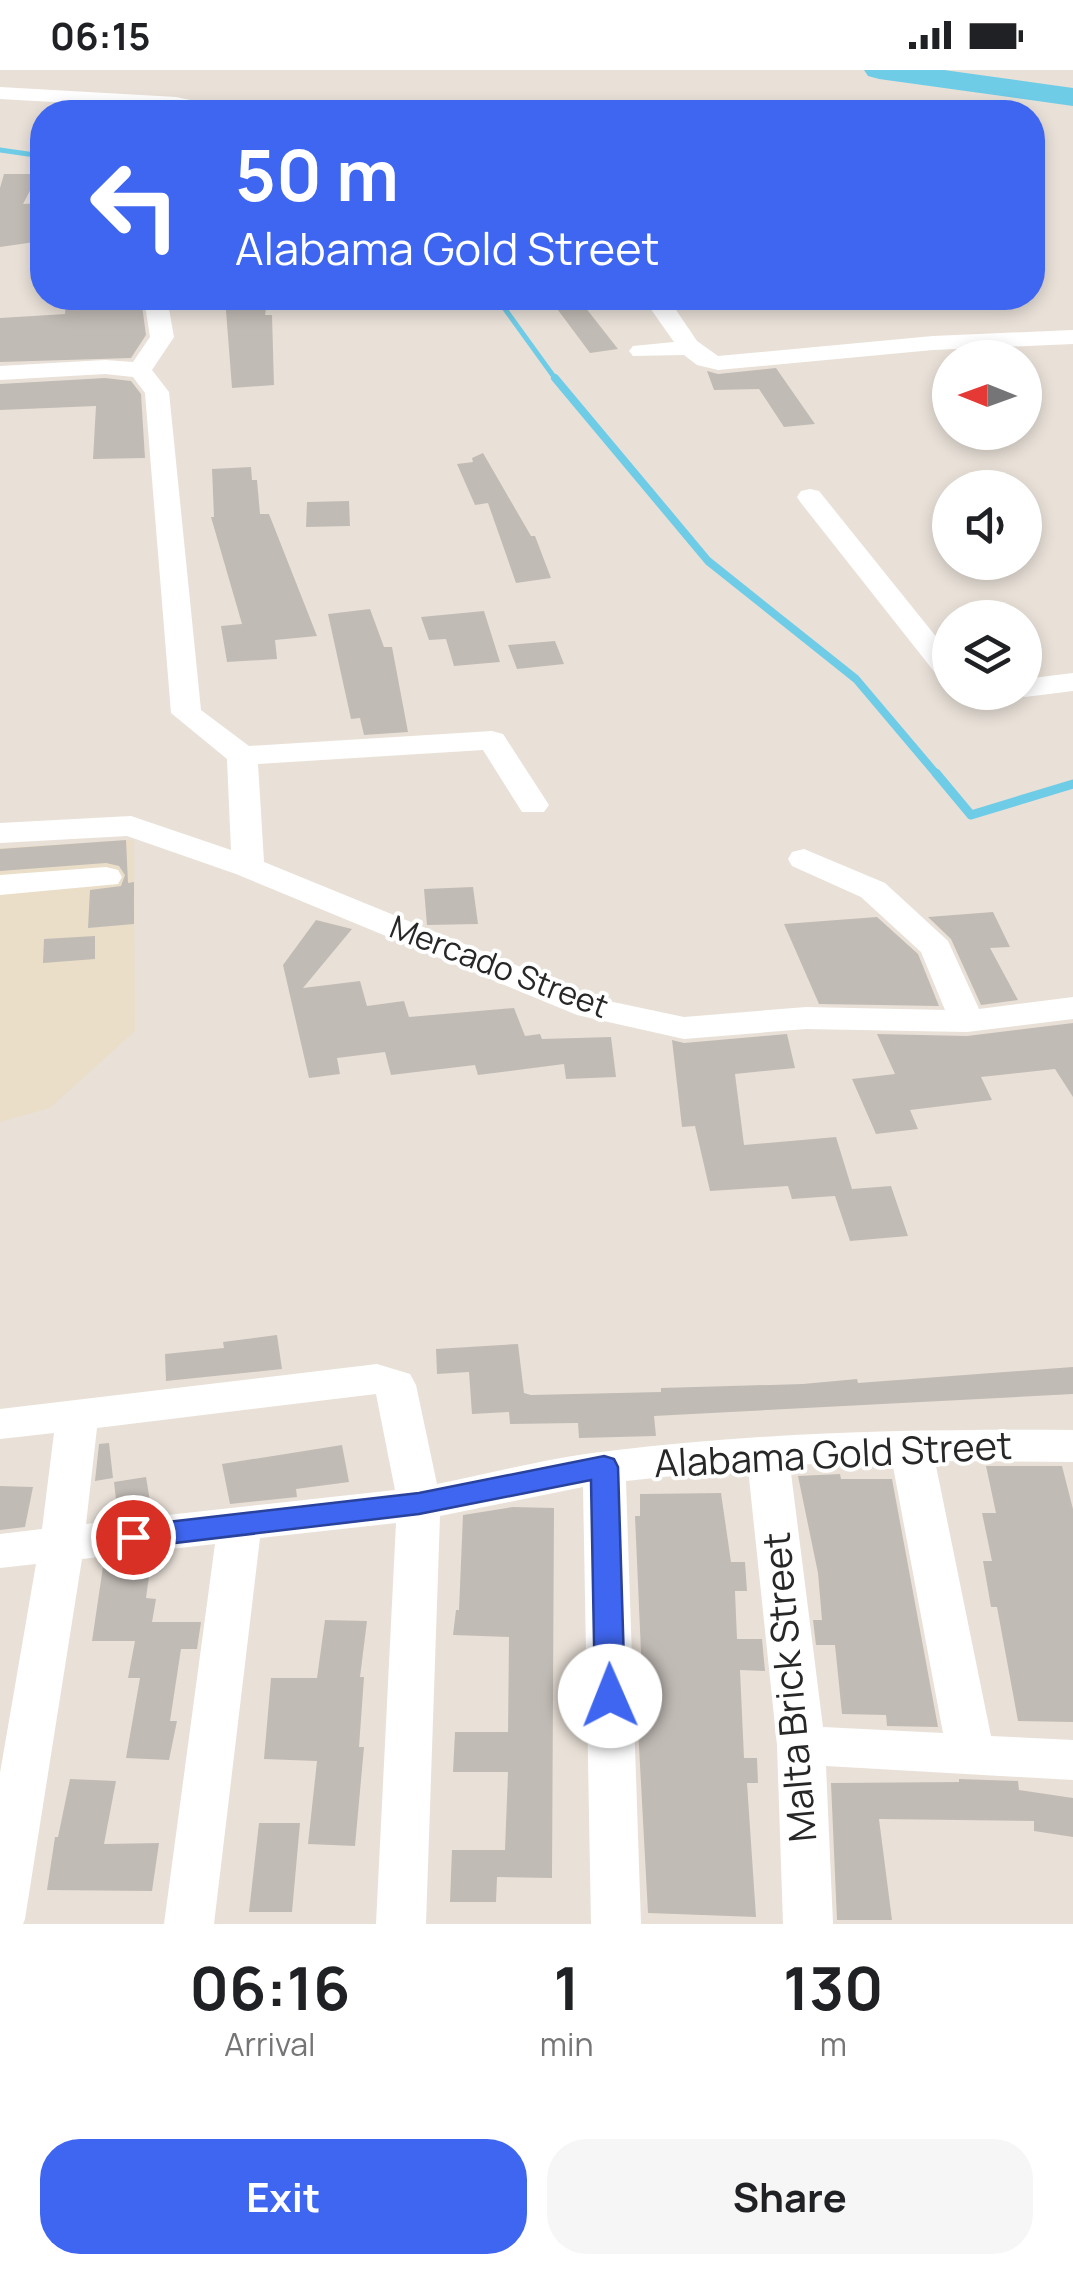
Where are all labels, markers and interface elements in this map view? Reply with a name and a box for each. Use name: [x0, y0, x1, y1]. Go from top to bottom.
text: 06:15: [50, 9, 151, 61]
text: 50 m: [235, 126, 399, 222]
icon: left: [70, 140, 200, 270]
text: Alabama Gold Street: [235, 217, 660, 279]
north arrow: [932, 340, 1042, 450]
map controls: [932, 340, 1042, 710]
button: sound: [932, 470, 1042, 580]
button: layers: [932, 600, 1042, 710]
street label: Mercado Street: [384, 904, 615, 1028]
street label: Alabama Gold Street: [653, 1418, 1013, 1488]
pin: [91, 1495, 176, 1580]
icon: arrive: [106, 1510, 161, 1565]
street label: Malta Brick Street: [749, 1530, 827, 1844]
position arrow: [558, 1644, 662, 1748]
text: 06:16: [189, 1946, 350, 2028]
text: 1: [553, 1946, 580, 2028]
text: 130: [783, 1946, 884, 2028]
text: Arrival: [224, 2022, 316, 2066]
text: min: [540, 2022, 593, 2066]
text: m: [820, 2022, 847, 2066]
button: Exit: [40, 2139, 527, 2254]
button: Share: [547, 2139, 1033, 2254]

